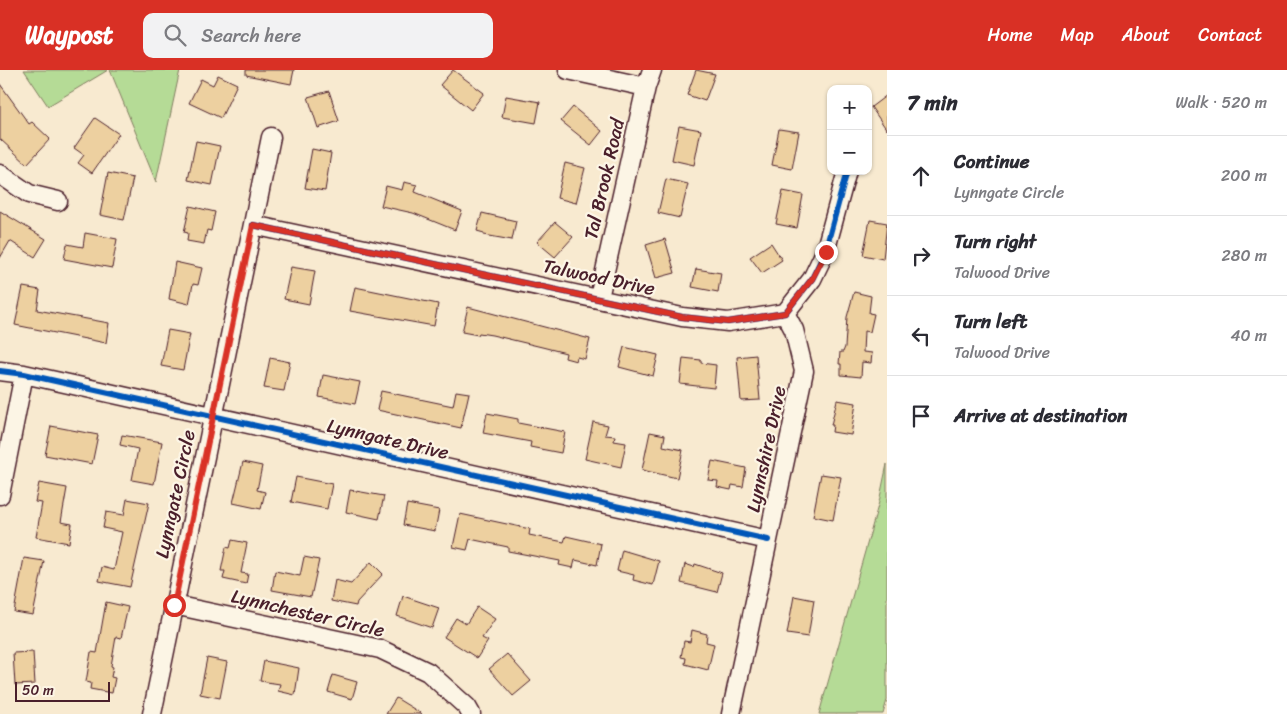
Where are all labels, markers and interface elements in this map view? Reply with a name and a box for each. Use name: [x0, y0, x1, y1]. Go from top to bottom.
search box: [143, 13, 493, 58]
text: Waypost: [25, 14, 113, 56]
text: Search here: [201, 19, 301, 52]
text: Home: [988, 19, 1033, 51]
text: Map: [1061, 19, 1094, 51]
text: About: [1122, 19, 1170, 51]
text: Contact: [1198, 19, 1262, 51]
icon: search: [161, 21, 189, 49]
text: 7 min: [907, 84, 958, 122]
map controls: [827, 85, 872, 175]
button: +: [827, 85, 872, 130]
text: Walk · 520 m: [1175, 88, 1267, 117]
street label: Tal Brook Road: [574, 113, 634, 243]
button: −: [827, 130, 872, 175]
text: Continue: [954, 145, 1030, 178]
text: 200 m: [1221, 161, 1267, 190]
icon: ahead: [907, 162, 935, 190]
text: Lynngate Circle: [954, 178, 1064, 207]
text: Turn right: [954, 225, 1036, 258]
route end: [815, 241, 838, 264]
text: 280 m: [1222, 241, 1267, 270]
icon: right: [907, 242, 935, 270]
street label: Talwood Drive: [540, 249, 658, 305]
text: Talwood Drive: [954, 258, 1050, 287]
text: Turn left: [954, 305, 1027, 338]
text: 40 m: [1230, 321, 1267, 350]
icon: left: [907, 322, 935, 350]
text: Talwood Drive: [954, 338, 1050, 367]
street label: Lynnshire Drive: [736, 382, 796, 515]
text: Arrive at destination: [954, 399, 1127, 432]
icon: arrive: [907, 402, 935, 430]
street label: Lynngate Drive: [324, 409, 453, 469]
street label: Lynngate Circle: [145, 426, 205, 561]
street label: Lynnchester Circle: [228, 579, 388, 647]
route start: [163, 594, 186, 617]
text: 50 m: [22, 678, 54, 703]
scale bar: [15, 679, 110, 702]

